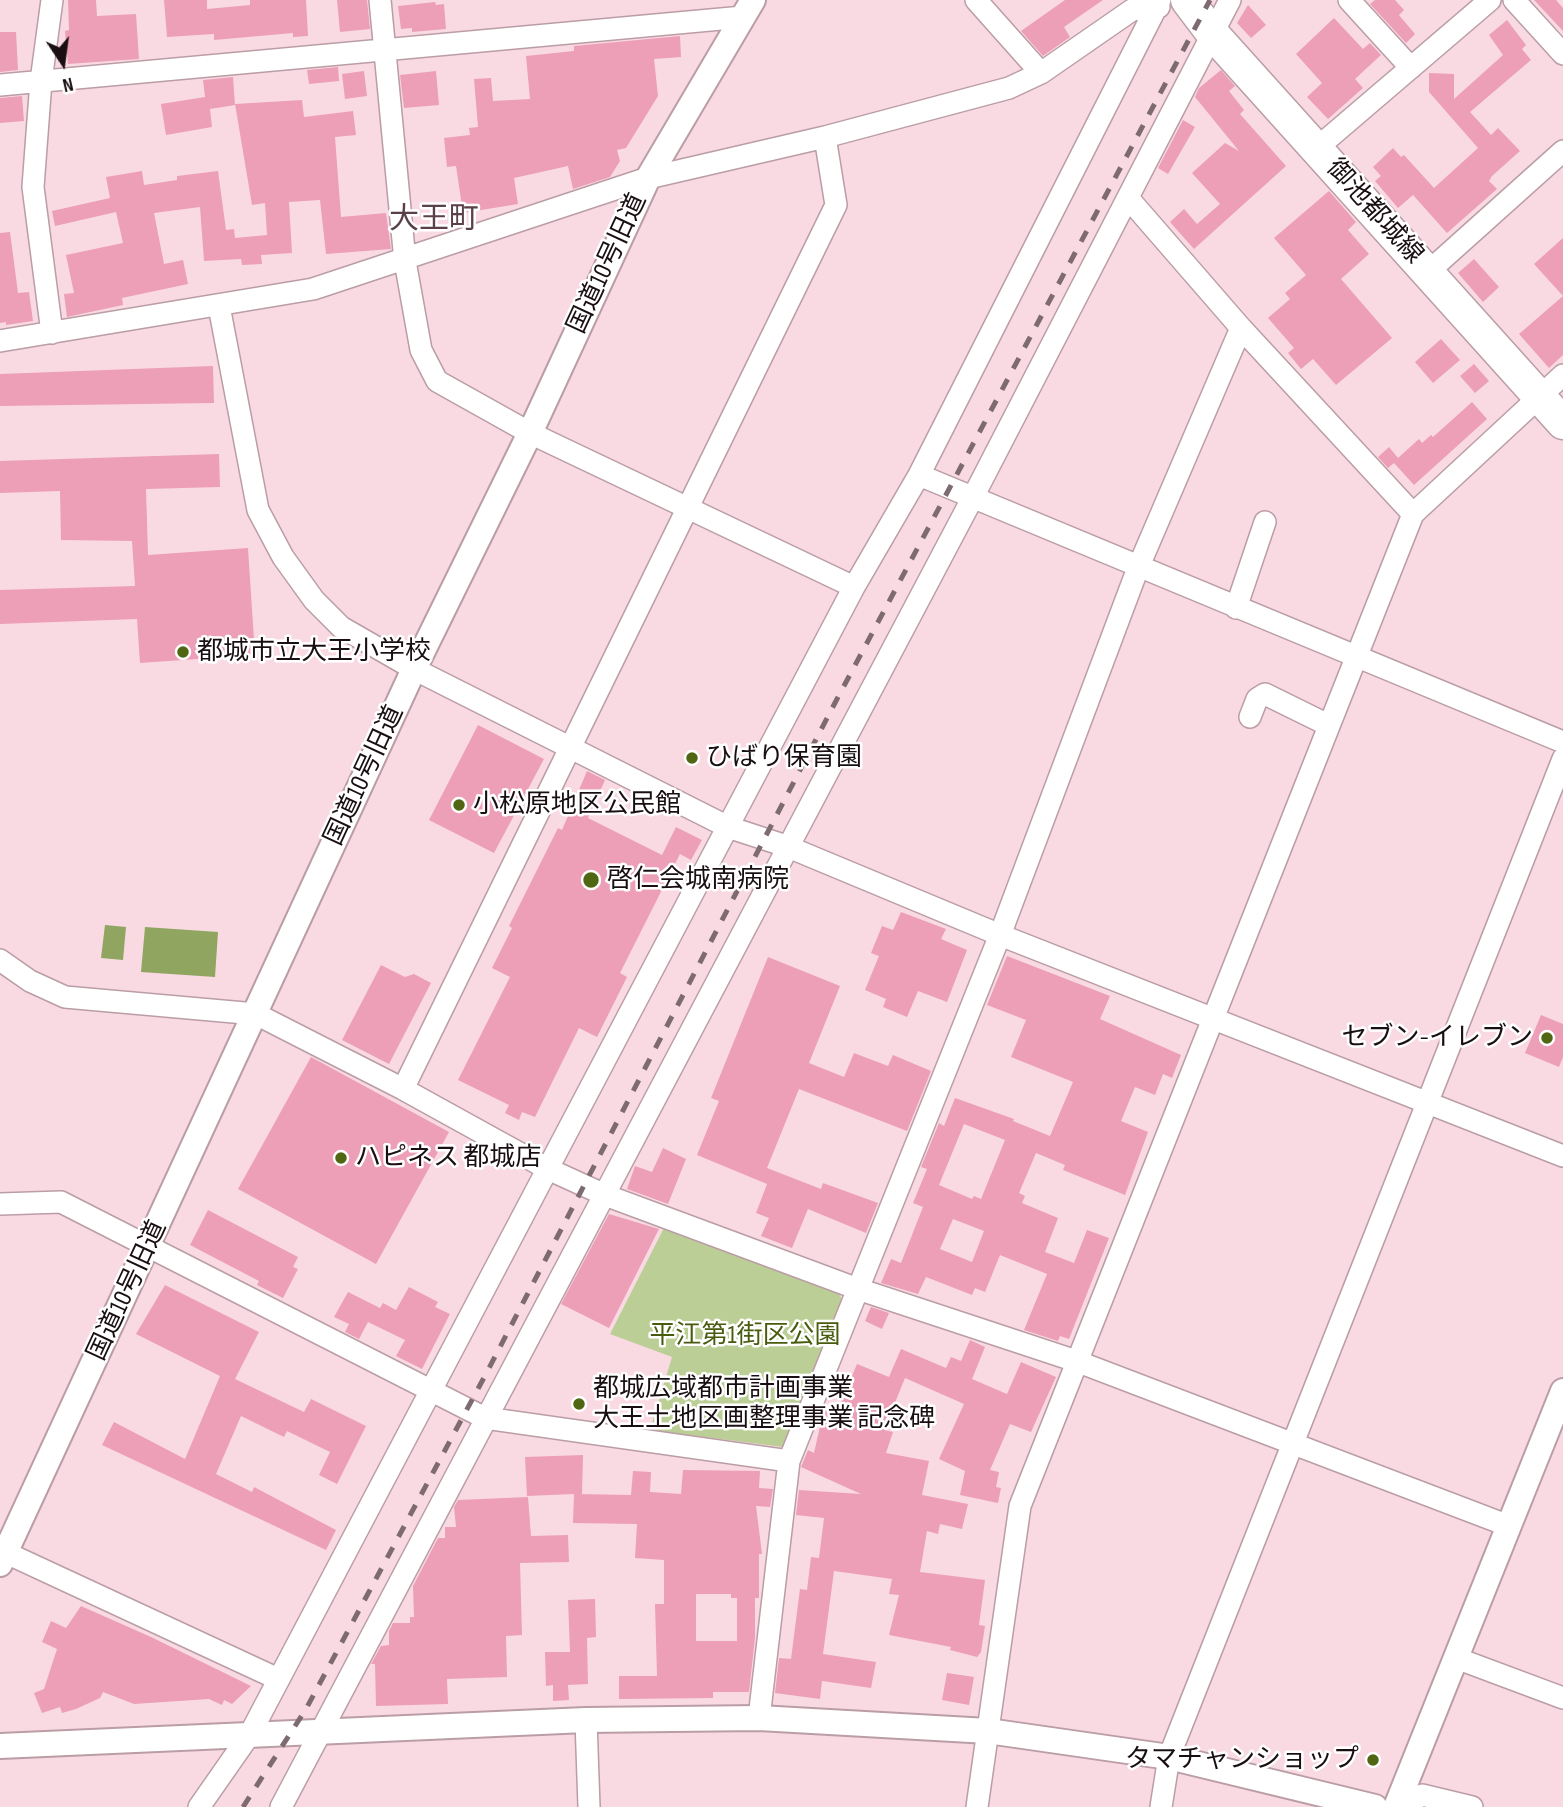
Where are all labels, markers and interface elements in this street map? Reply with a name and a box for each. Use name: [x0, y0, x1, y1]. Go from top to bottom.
north arrow: [28, 28, 98, 98]
text: N: [60, 72, 75, 96]
street label: 御池都城線: [1319, 153, 1429, 271]
street label: 国道10号旧道: [562, 189, 654, 339]
district label: 大王町: [389, 202, 479, 238]
place label: 都城市立大王小学校: [197, 636, 431, 668]
marker: 都城市立大王小学校: [175, 644, 191, 660]
street label: 国道10号旧道: [319, 701, 411, 851]
place label: ひばり保育園: [706, 742, 862, 774]
marker: ひばり保育園: [684, 750, 700, 766]
place label: 小松原地区公民館: [473, 789, 681, 821]
marker: 小松原地区公民館: [451, 797, 467, 813]
place label: 啓仁会城南病院: [607, 864, 789, 896]
marker: 啓仁会城南病院: [581, 870, 601, 890]
place label: セブン-イレブン: [1341, 1022, 1533, 1054]
marker: セブン-イレブン: [1539, 1030, 1555, 1046]
place label: ハピネス 都城店: [355, 1142, 541, 1174]
marker: ハピネス 都城店: [333, 1150, 349, 1166]
street label: 国道10号旧道: [82, 1216, 174, 1366]
park label: 平江第1街区公園: [649, 1320, 841, 1352]
place label: 都城広域都市計画事業 大王土地区画整理事業 記念碑: [593, 1373, 935, 1434]
marker: 都城広域都市計画事業 大王土地区画整理事業 記念碑: [571, 1396, 587, 1412]
place label: タマチャンショップ: [1125, 1744, 1359, 1776]
marker: タマチャンショップ: [1365, 1752, 1381, 1768]

